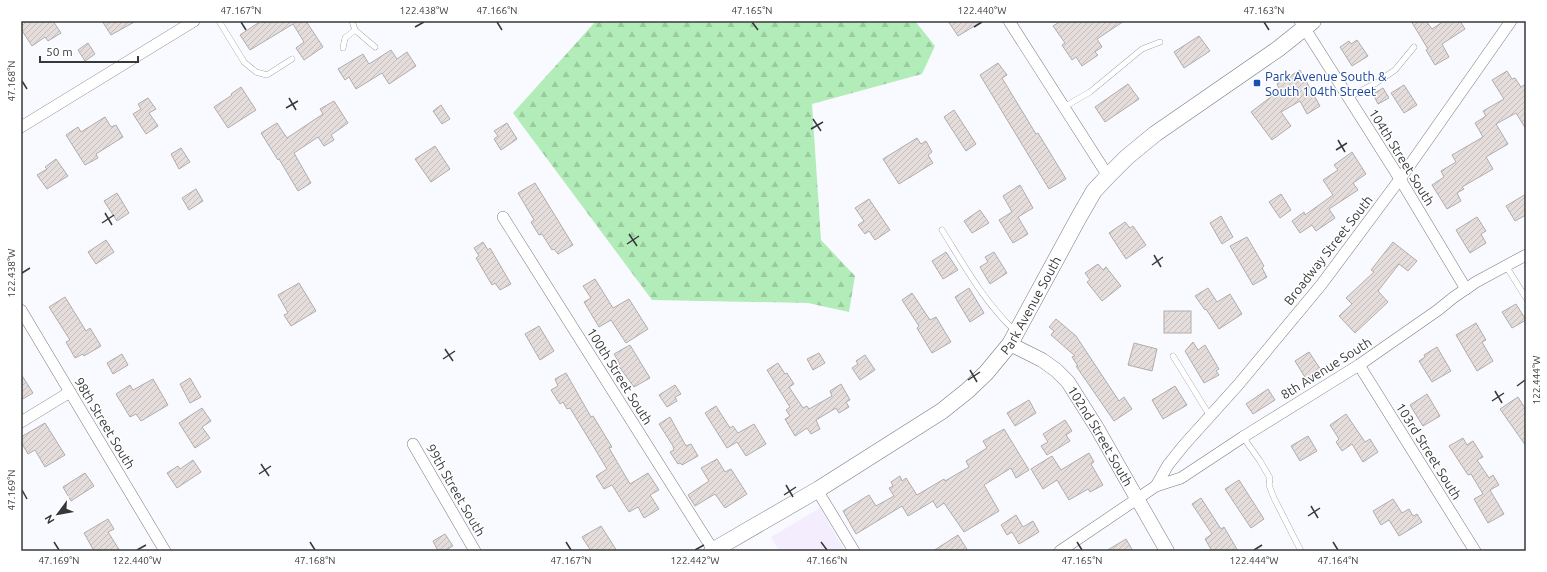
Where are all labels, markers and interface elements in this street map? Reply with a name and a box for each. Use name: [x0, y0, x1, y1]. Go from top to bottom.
text: 47.167°N: [220, 5, 262, 16]
text: 122.438°W: [400, 5, 448, 16]
text: 47.166°N: [476, 5, 518, 16]
text: 47.165°N: [731, 5, 773, 16]
text: 122.440°W: [958, 5, 1006, 16]
text: 47.163°N: [1243, 5, 1285, 16]
scale bar: [40, 38, 138, 64]
text: 50 m: [46, 45, 73, 58]
text: 47.168°N: [6, 60, 17, 102]
place label: Park Avenue South & South 104th Street: [1265, 69, 1387, 98]
marker: Park Avenue South & South 104th Street: [1252, 78, 1262, 88]
street label: 104th Street South: [1367, 106, 1437, 208]
street label: Broadway Street South: [1281, 193, 1375, 307]
text: 122.438°W: [6, 249, 17, 297]
street label: Park Avenue South: [997, 254, 1063, 357]
street label: 100th Street South: [585, 325, 655, 427]
street label: 8th Avenue South: [1278, 335, 1374, 401]
text: 122.444°W: [1531, 356, 1542, 404]
street label: 98th Street South: [72, 375, 138, 471]
street label: 102nd Street South: [1065, 383, 1136, 488]
street label: 103rd Street South: [1394, 400, 1464, 502]
street label: 99th Street South: [424, 442, 488, 538]
text: 47.169°N: [6, 469, 17, 511]
north arrow: [38, 494, 78, 534]
text: N: [42, 513, 57, 526]
text: 47.169°N: [38, 555, 80, 566]
text: 122.440°W: [113, 555, 161, 566]
text: 47.168°N: [294, 555, 336, 566]
text: 47.167°N: [550, 555, 592, 566]
text: 122.442°W: [671, 555, 719, 566]
text: 47.166°N: [806, 555, 848, 566]
text: 47.165°N: [1061, 555, 1103, 566]
text: 122.444°W: [1230, 555, 1278, 566]
text: 47.164°N: [1317, 555, 1359, 566]

